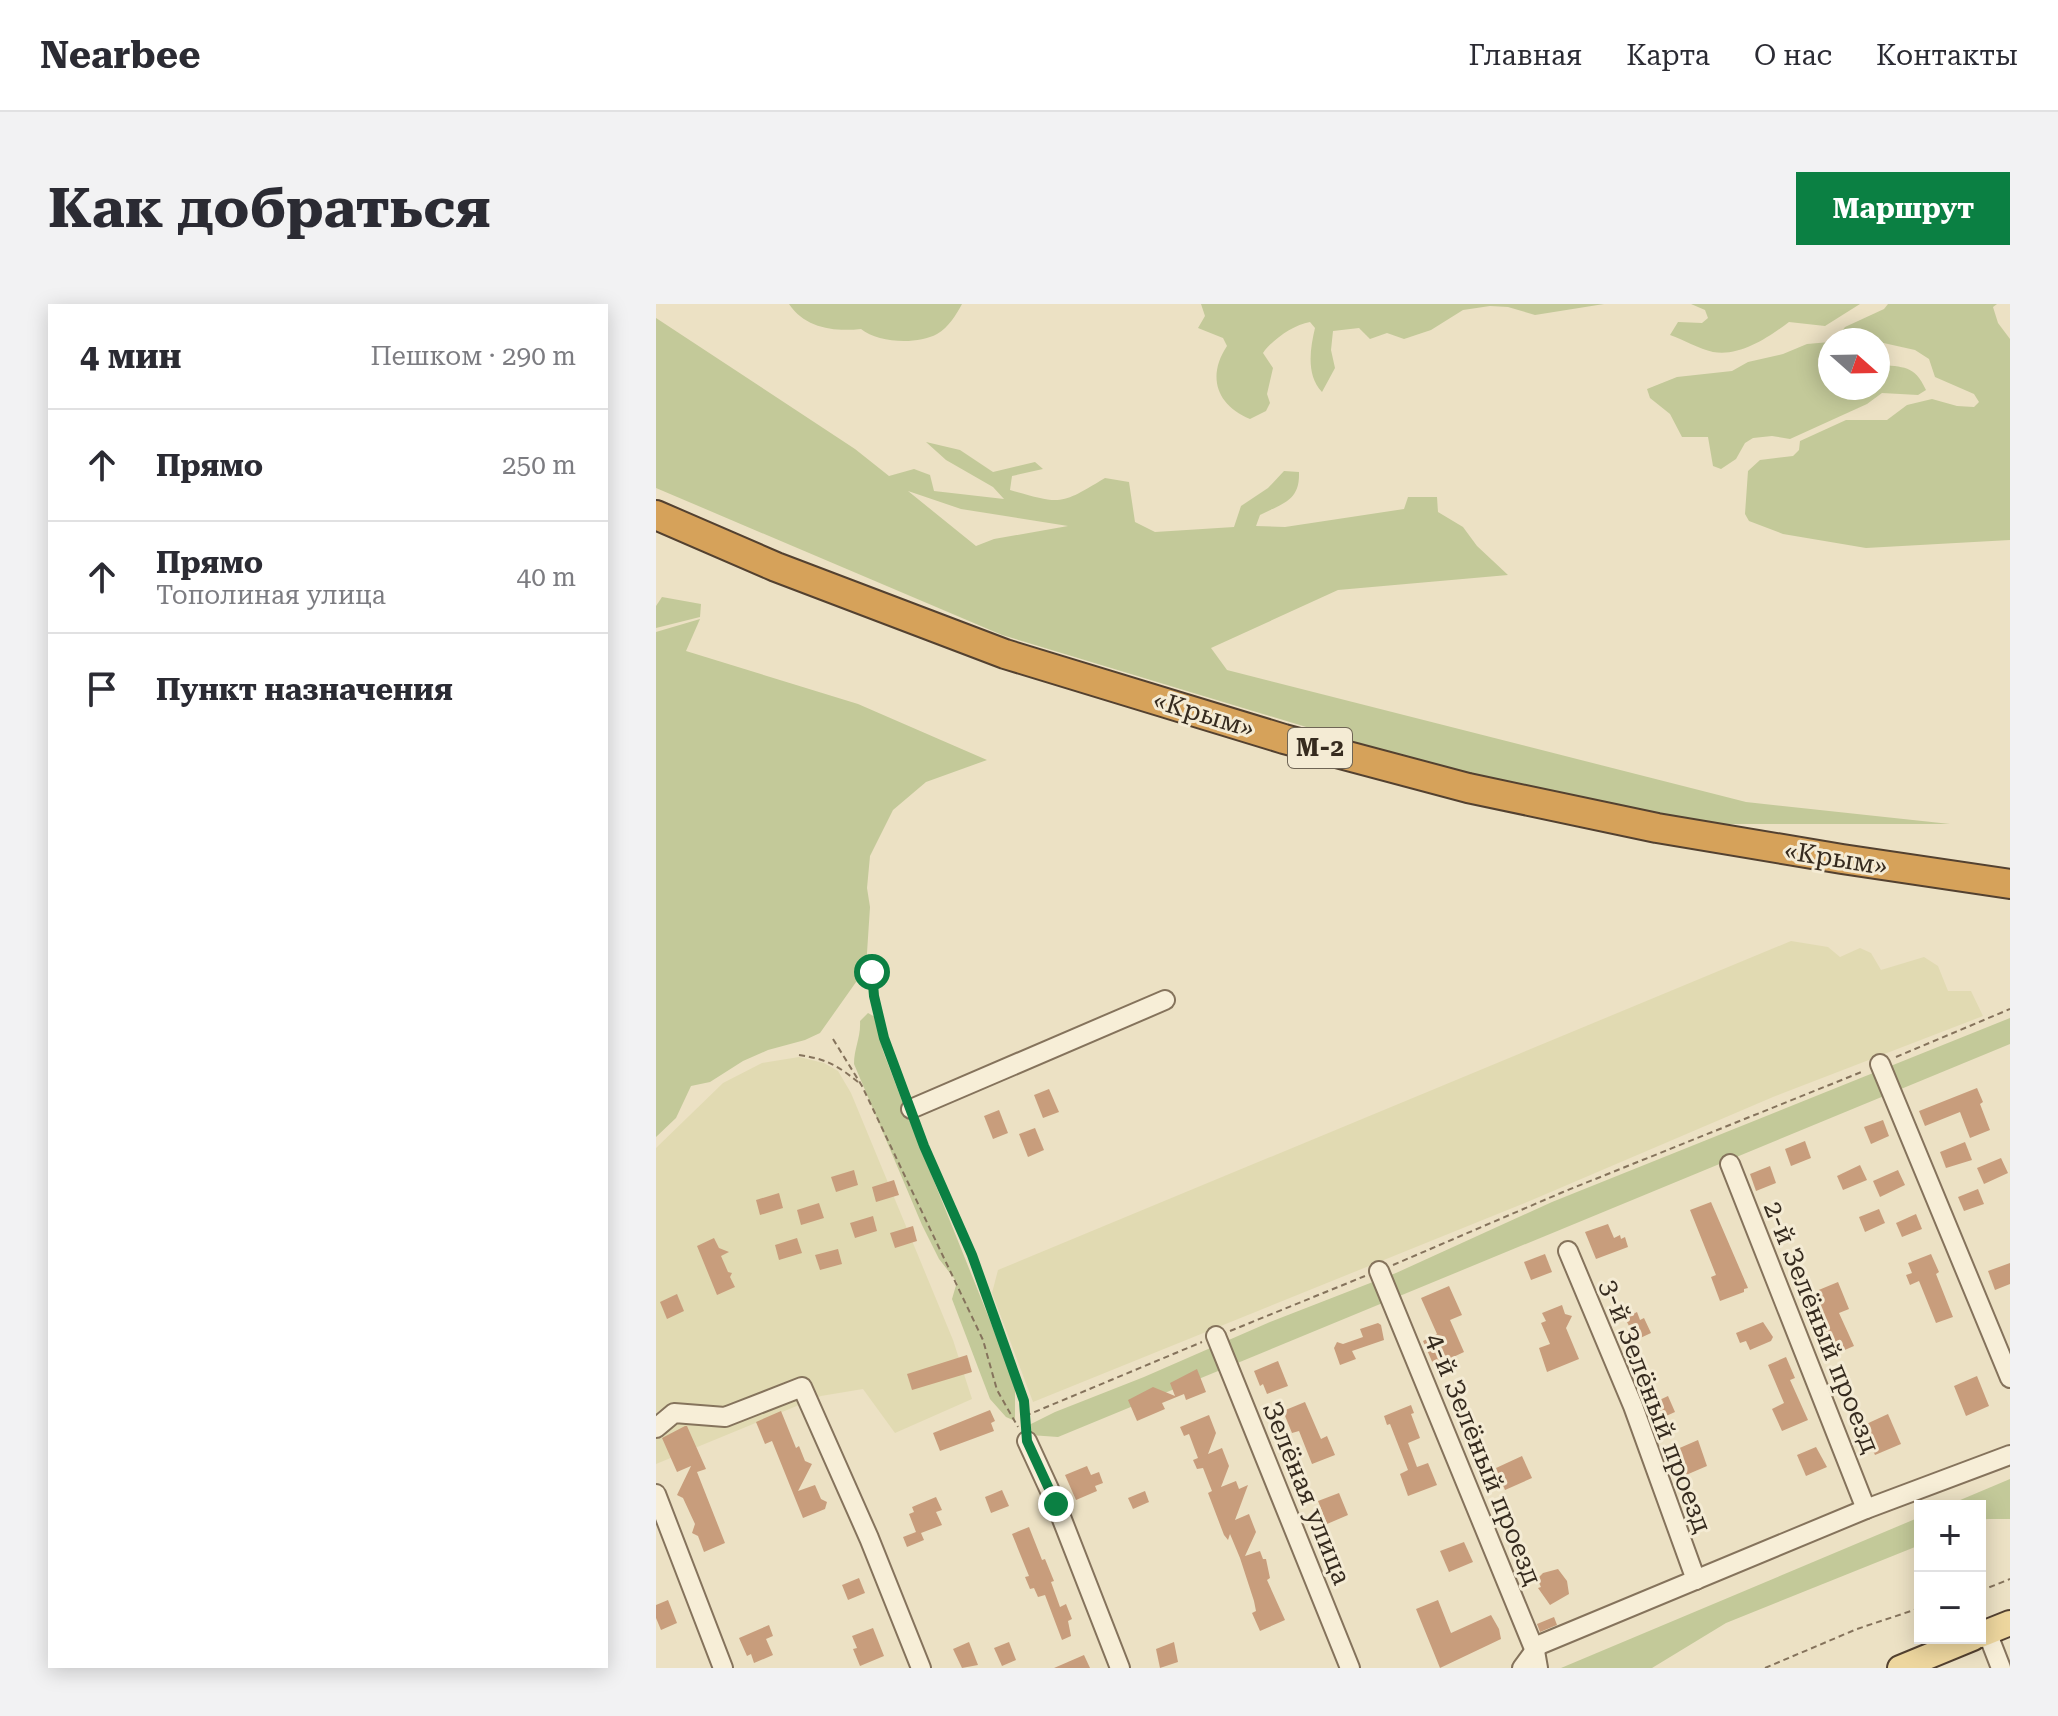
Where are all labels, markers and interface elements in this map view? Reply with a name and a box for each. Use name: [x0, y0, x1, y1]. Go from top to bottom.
text: Nearbee: [40, 33, 201, 77]
text: Главная: [1468, 39, 1582, 72]
text: Карта: [1626, 39, 1710, 72]
text: О нас: [1754, 39, 1832, 72]
text: Контакты: [1876, 39, 2018, 72]
button: Маршрут: [1796, 172, 2010, 245]
text: Как добраться: [48, 175, 491, 241]
north arrow: [1818, 328, 1890, 400]
text: 4 мин: [80, 336, 182, 376]
text: Пешком · 290 m: [370, 341, 576, 371]
icon: ahead: [80, 443, 124, 487]
text: Прямо: [156, 448, 263, 483]
text: 250 m: [502, 450, 576, 480]
text: Прямо: [156, 545, 263, 580]
icon: ahead: [80, 555, 124, 599]
text: 40 m: [517, 562, 576, 592]
text: Тополиная улица: [156, 580, 386, 610]
icon: arrive: [80, 667, 124, 711]
text: Пункт назначения: [156, 672, 453, 707]
street label: «Крым»: [1150, 685, 1258, 743]
road number: М-2: [1288, 728, 1352, 768]
street label: «Крым»: [1783, 835, 1889, 881]
route start: [854, 954, 890, 990]
street label: 2-й Зелёный проезд: [1758, 1197, 1886, 1457]
street label: 3-й Зелёный проезд: [1594, 1275, 1718, 1537]
street label: 4-й Зелёный проезд: [1420, 1329, 1548, 1589]
street label: Зелёная улица: [1257, 1397, 1357, 1589]
route end: [1038, 1486, 1074, 1522]
map controls: [1914, 1500, 1986, 1644]
button: +: [1914, 1500, 1986, 1572]
button: −: [1914, 1572, 1986, 1644]

